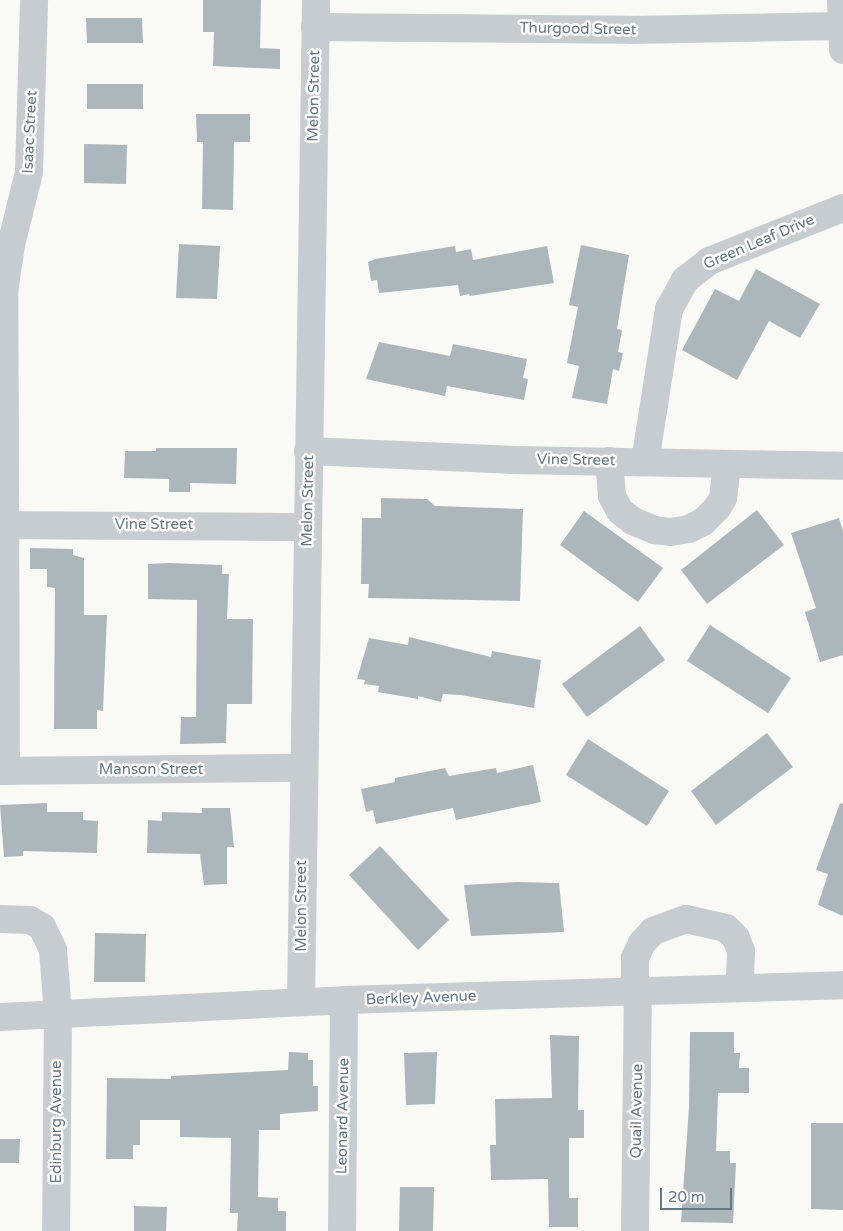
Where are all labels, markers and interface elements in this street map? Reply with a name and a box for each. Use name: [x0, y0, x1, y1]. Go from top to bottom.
street label: Thurgood Street: [519, 19, 637, 39]
street label: Melon Street: [304, 50, 324, 142]
street label: Isaac Street: [19, 90, 41, 174]
street label: Green Leaf Drive: [701, 211, 817, 273]
street label: Vine Street: [537, 450, 615, 470]
street label: Melon Street: [298, 455, 318, 547]
street label: Vine Street: [115, 516, 193, 534]
street label: Manson Street: [99, 761, 203, 779]
street label: Melon Street: [293, 860, 311, 952]
street label: Berkley Avenue: [365, 987, 477, 1009]
street label: Leonard Avenue: [333, 1058, 353, 1174]
street label: Edinburg Avenue: [48, 1061, 66, 1183]
street label: Quail Avenue: [627, 1064, 647, 1158]
scale bar: [663, 1178, 736, 1210]
text: 20 m: [668, 1188, 705, 1206]

